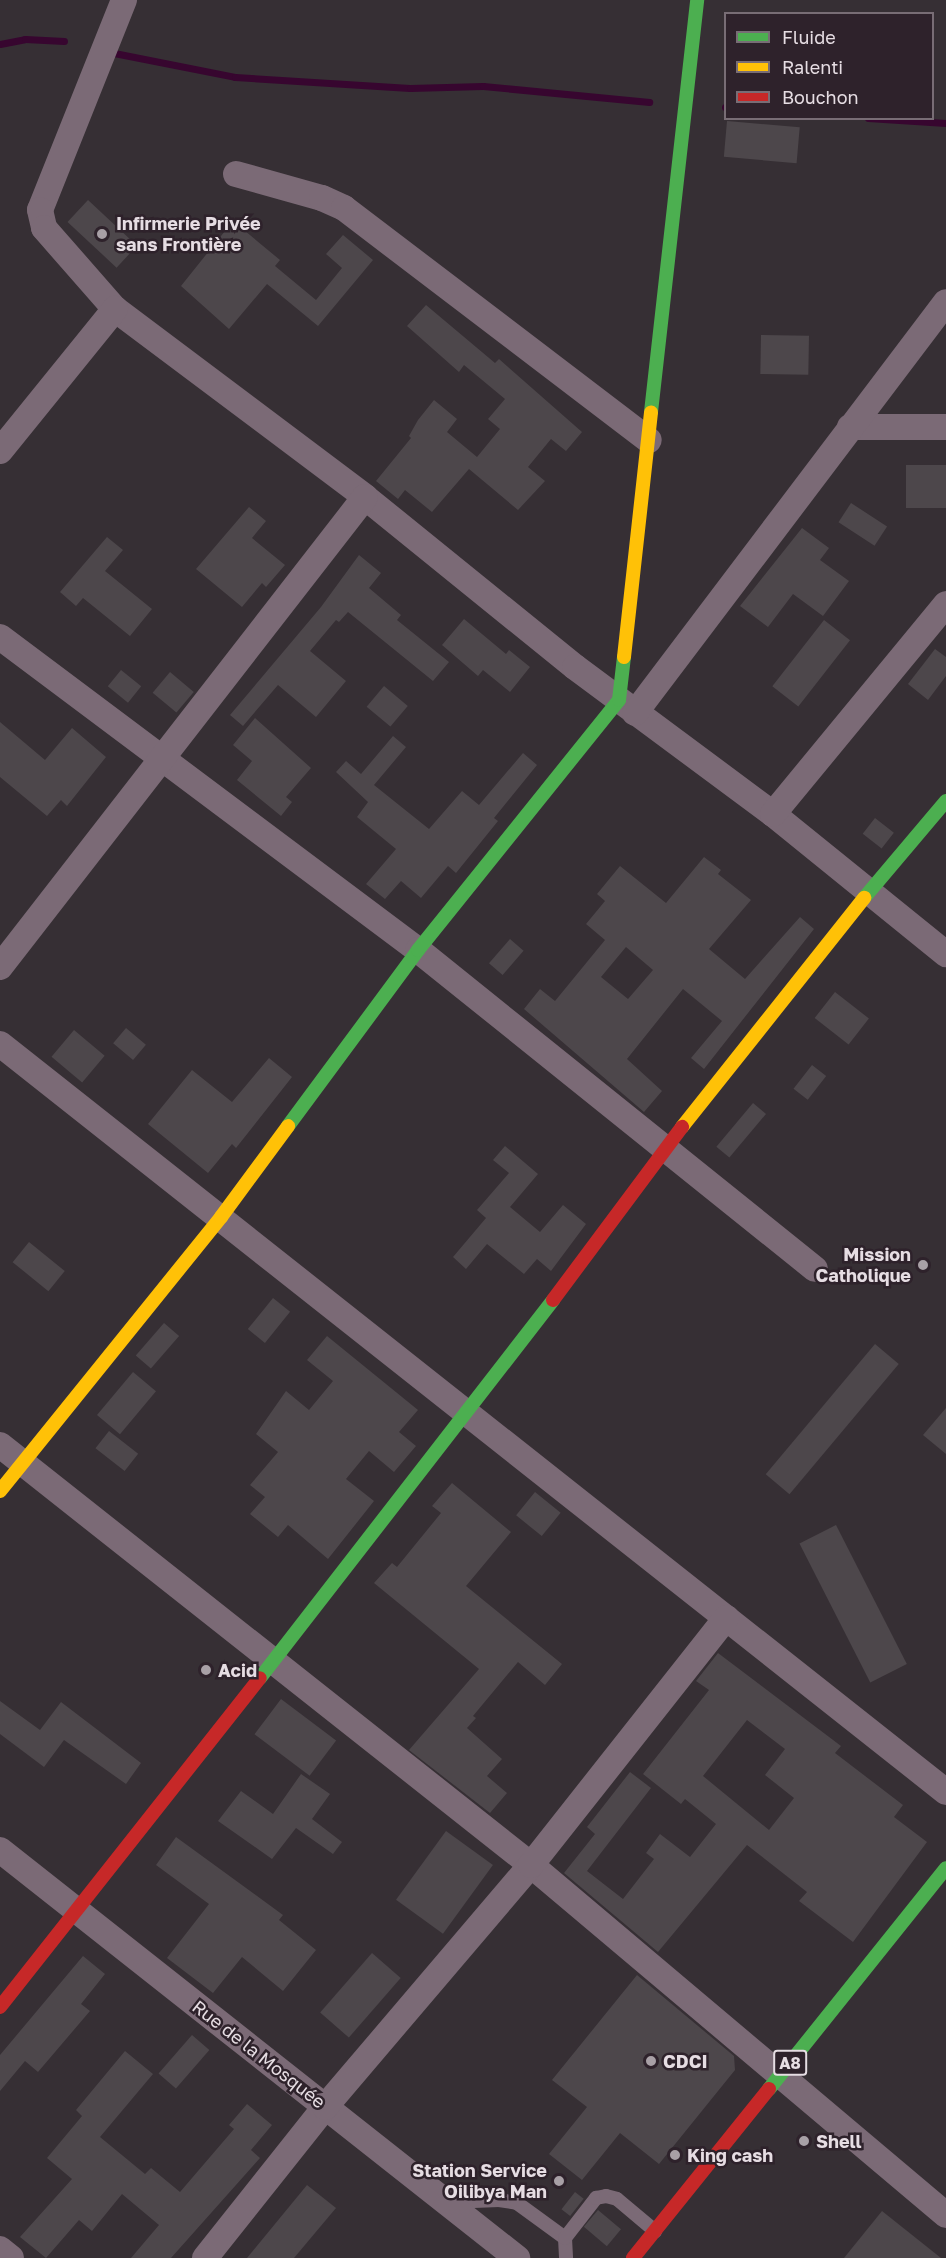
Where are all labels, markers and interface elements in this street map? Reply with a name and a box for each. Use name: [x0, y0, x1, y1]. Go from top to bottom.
legend: [724, 12, 934, 120]
text: Fluide: [782, 26, 836, 48]
text: Ralenti: [782, 56, 843, 78]
text: Bouchon: [782, 86, 859, 108]
place label: Infirmerie Privée sans Frontière: [116, 213, 261, 256]
marker: Infirmerie Privée sans Frontière: [93, 225, 111, 243]
place label: Mission Catholique: [816, 1244, 911, 1286]
marker: Mission Catholique: [916, 1258, 930, 1272]
place label: Acid: [218, 1659, 257, 1681]
marker: Acid: [199, 1663, 213, 1677]
street label: Rue de la Mosquée: [188, 1995, 330, 2113]
place label: CDCI: [663, 2050, 708, 2072]
road number: A8: [772, 2050, 808, 2076]
marker: CDCI: [644, 2054, 658, 2068]
place label: Shell: [816, 2130, 862, 2152]
marker: Shell: [797, 2134, 811, 2148]
place label: King cash: [687, 2144, 773, 2166]
marker: King cash: [668, 2148, 682, 2162]
place label: Station Service Oilibya Man: [412, 2160, 547, 2202]
marker: Station Service Oilibya Man: [552, 2174, 566, 2188]

